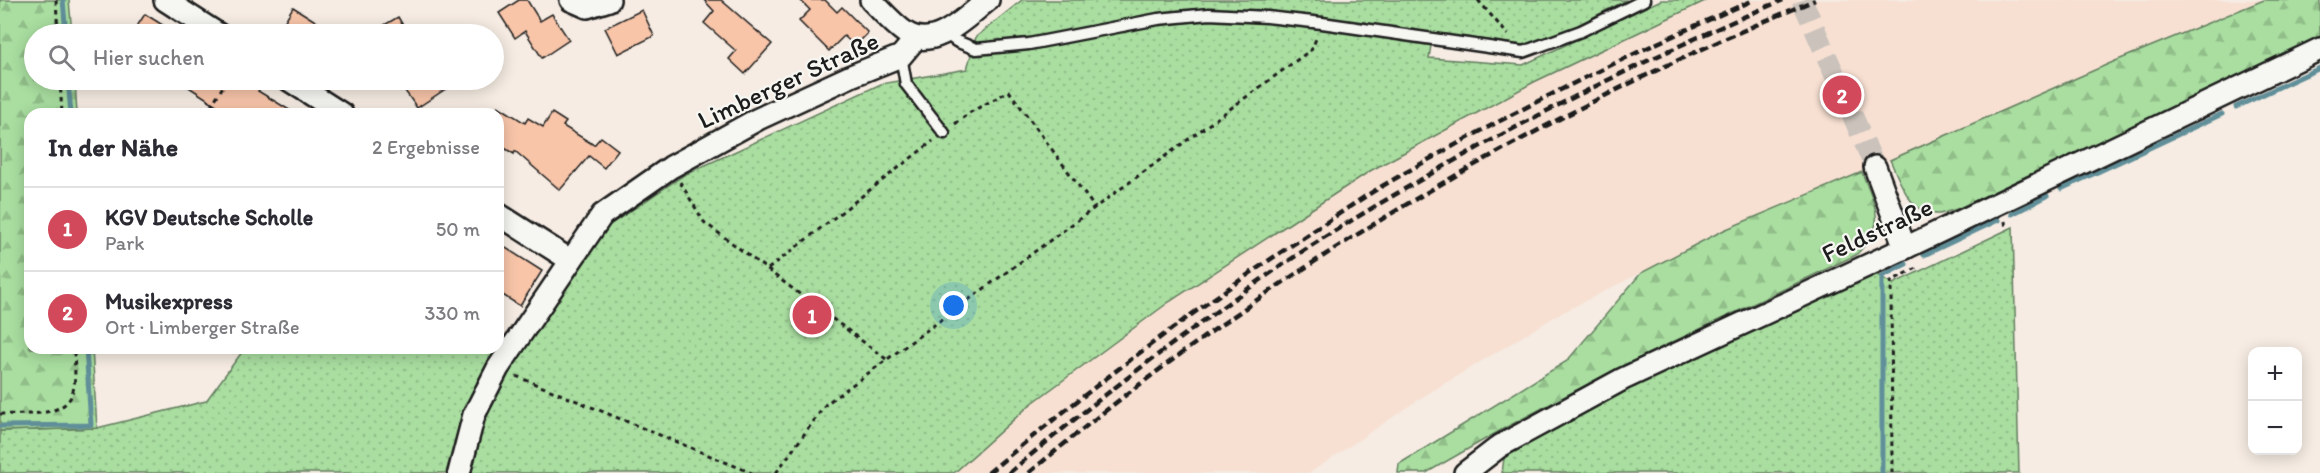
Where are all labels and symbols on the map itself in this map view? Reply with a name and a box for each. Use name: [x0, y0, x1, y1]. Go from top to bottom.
street label: Limberger Straße: [692, 24, 884, 136]
pin: 2: [1822, 72, 1862, 118]
street label: Feldstraße: [1816, 190, 1938, 270]
your location: [939, 291, 968, 320]
pin: 1: [792, 292, 832, 338]

